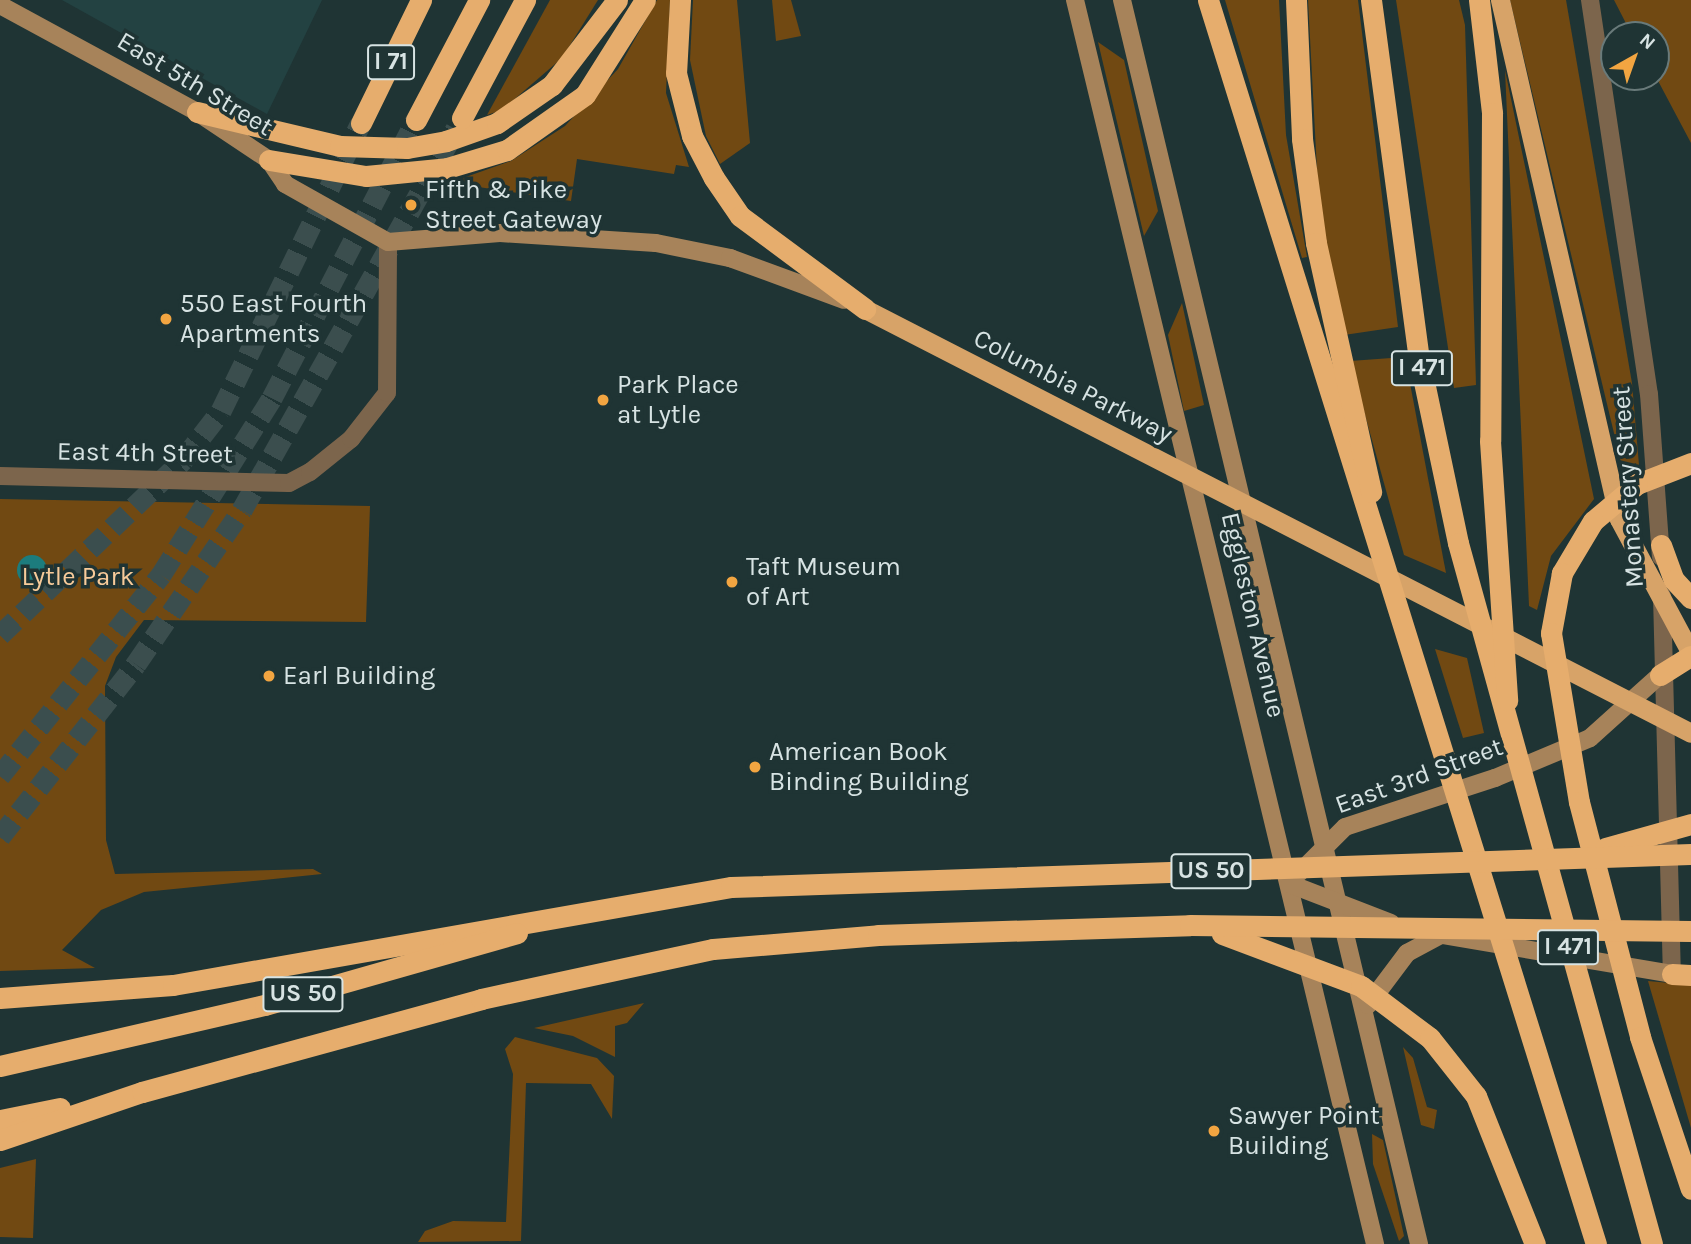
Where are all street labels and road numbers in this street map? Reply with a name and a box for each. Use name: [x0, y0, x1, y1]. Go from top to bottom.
street label: East 5th Street: [111, 25, 279, 143]
road number: I 71: [366, 42, 416, 82]
street label: Columbia Parkway: [968, 322, 1178, 450]
road number: I 471: [1390, 348, 1454, 388]
street label: Monastery Street: [1605, 385, 1651, 589]
street label: East 4th Street: [57, 436, 233, 470]
street label: Eggleston Avenue: [1214, 509, 1292, 721]
street label: East 3rd Street: [1331, 731, 1507, 821]
road number: US 50: [1169, 850, 1253, 892]
road number: I 471: [1536, 926, 1600, 967]
road number: US 50: [261, 974, 345, 1014]

